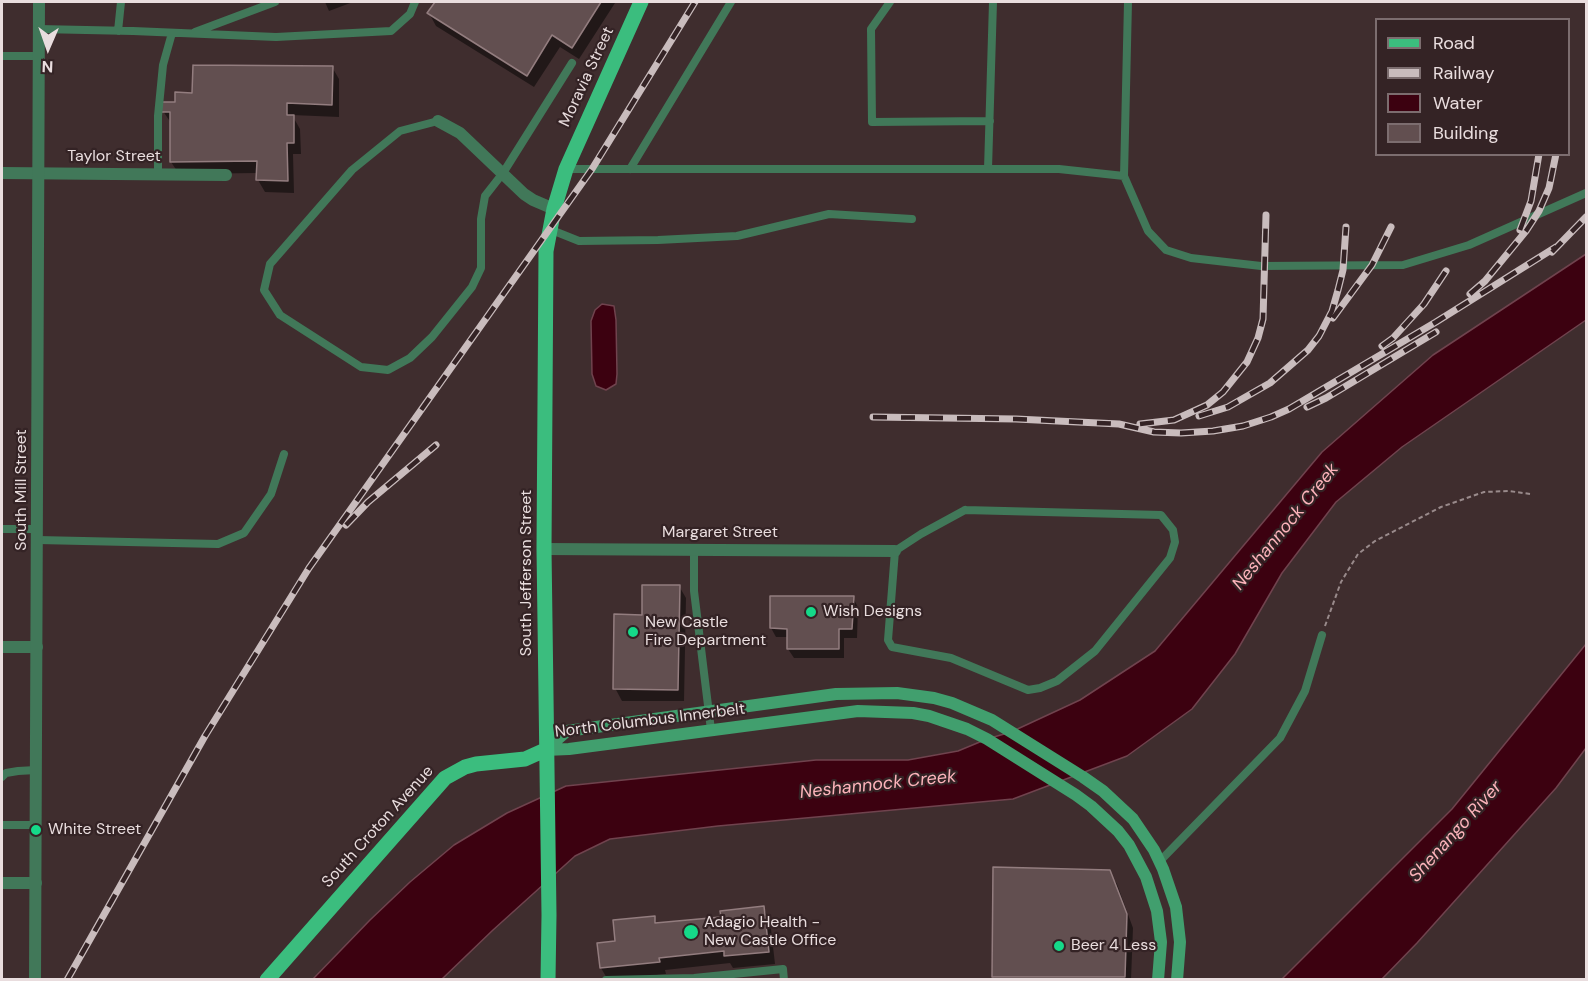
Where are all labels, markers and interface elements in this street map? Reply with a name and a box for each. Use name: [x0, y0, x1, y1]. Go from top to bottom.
north arrow: [18, 18, 78, 78]
legend: [1375, 18, 1570, 156]
street label: Moravia Street: [556, 24, 618, 130]
text: Road: [1433, 31, 1475, 55]
text: N: [41, 56, 54, 77]
text: Railway: [1433, 61, 1495, 85]
text: Water: [1433, 91, 1483, 115]
text: Building: [1433, 121, 1498, 145]
street label: Taylor Street: [67, 147, 161, 167]
street label: South Mill Street: [12, 429, 32, 551]
water label: Neshannock Creek: [1228, 459, 1344, 595]
street label: South Jefferson Street: [517, 490, 537, 656]
street label: Margaret Street: [662, 523, 778, 543]
place label: Wish Designs: [823, 602, 922, 622]
marker: Wish Designs: [804, 605, 818, 619]
place label: New Castle Fire Department: [645, 613, 766, 651]
marker: New Castle Fire Department: [626, 625, 640, 639]
street label: North Columbus Innerbelt: [554, 700, 746, 742]
street label: South Croton Avenue: [318, 762, 438, 892]
water label: Neshannock Creek: [799, 766, 957, 804]
water label: Shenango River: [1405, 777, 1507, 887]
place label: White Street: [48, 820, 141, 840]
marker: White Street: [29, 823, 43, 837]
place label: Adagio Health - New Castle Office: [704, 913, 836, 951]
marker: Adagio Health - New Castle Office: [682, 923, 700, 941]
place label: Beer 4 Less: [1071, 936, 1156, 956]
marker: Beer 4 Less: [1052, 939, 1066, 953]

